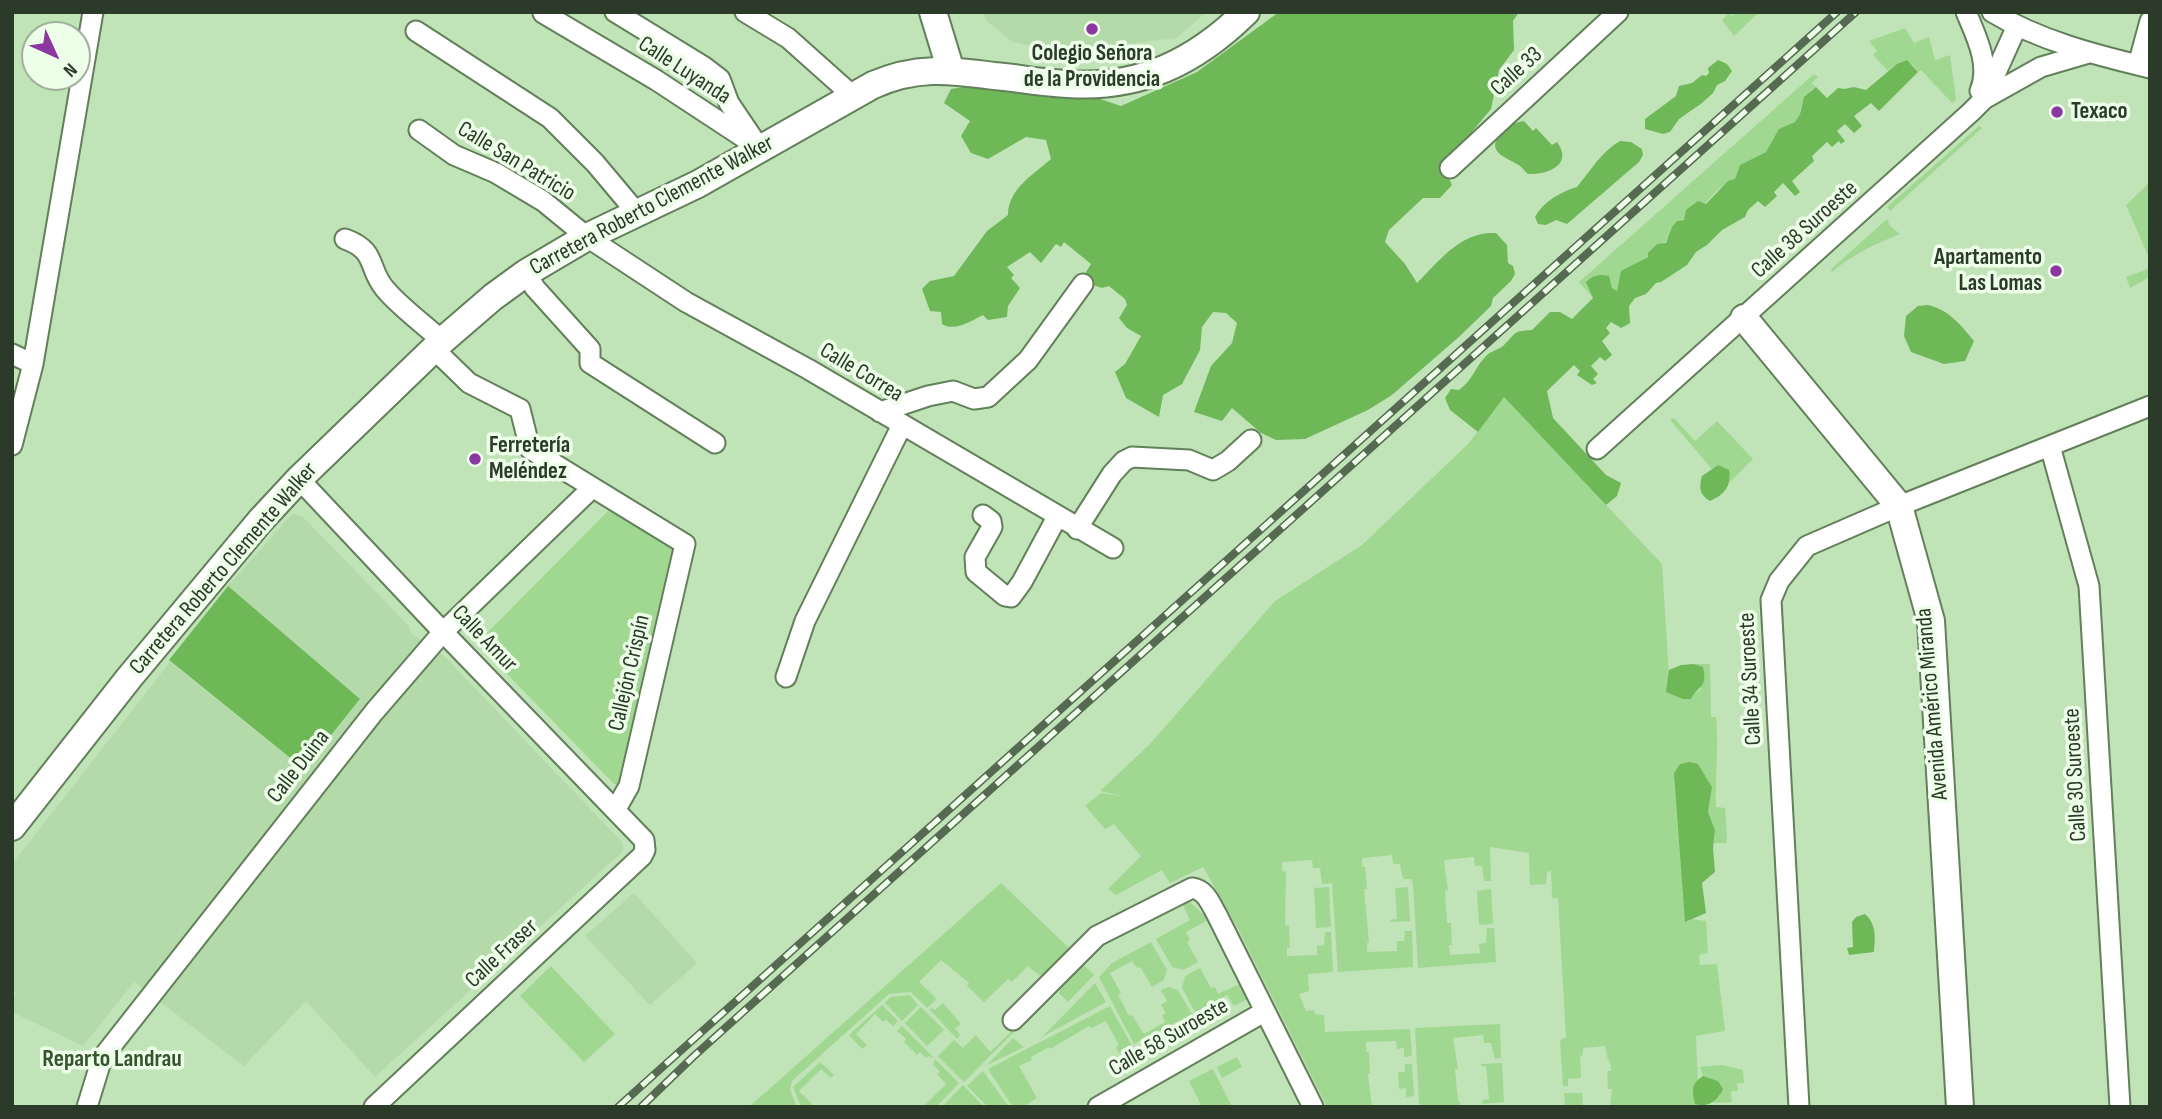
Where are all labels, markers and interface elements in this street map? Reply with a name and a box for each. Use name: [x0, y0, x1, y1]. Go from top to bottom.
north arrow: [21, 21, 91, 91]
marker: Colegio Señora de la Providencia: [1084, 21, 1100, 37]
street label: Calle Luyanda: [633, 31, 735, 111]
place label: Colegio Señora de la Providencia: [1024, 40, 1160, 94]
street label: Calle 33: [1485, 42, 1549, 102]
text: N: [58, 58, 82, 82]
place label: Texaco: [2071, 98, 2128, 126]
marker: Texaco: [2049, 104, 2065, 120]
street label: Calle San Patricio: [452, 116, 580, 208]
street label: Carretera Roberto Clemente Walker: [525, 130, 779, 282]
street label: Calle 38 Suroeste: [1746, 175, 1864, 285]
place label: Apartamento Las Lomas: [1934, 244, 2042, 298]
marker: Apartamento Las Lomas: [2048, 263, 2064, 279]
street label: Calle Correa: [814, 337, 908, 409]
place label: Ferretería Meléndez: [489, 432, 570, 486]
marker: Ferretería Meléndez: [467, 451, 483, 467]
street label: Carretera Roberto Clemente Walker: [124, 457, 324, 681]
street label: Calle Amur: [445, 600, 523, 678]
street label: Avenida Américo Miranda: [1911, 607, 1955, 801]
street label: Callejón Crispín: [603, 612, 657, 734]
street label: Calle 34 Suroeste: [1734, 612, 1768, 746]
street label: Calle 30 Suroeste: [2059, 708, 2093, 842]
street label: Calle Duina: [262, 725, 336, 809]
street label: Calle Fraser: [460, 914, 544, 994]
street label: Calle 58 Suroeste: [1105, 993, 1233, 1083]
district label: Reparto Landrau: [42, 1046, 182, 1074]

